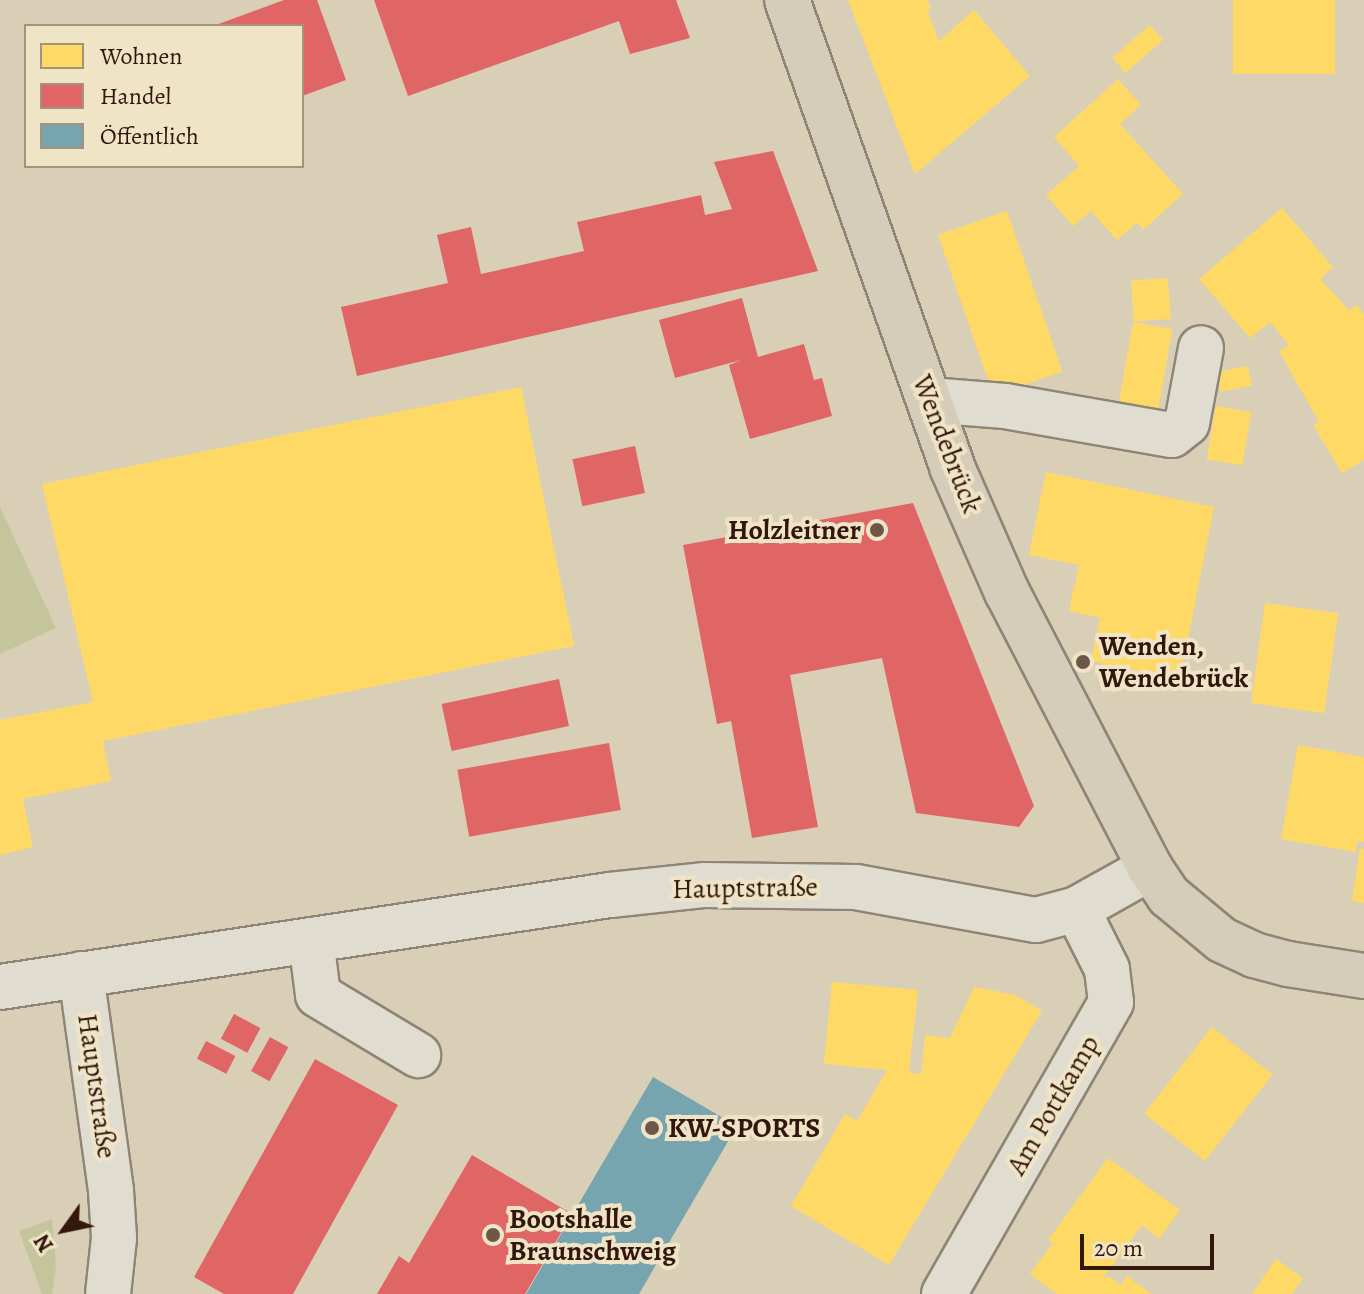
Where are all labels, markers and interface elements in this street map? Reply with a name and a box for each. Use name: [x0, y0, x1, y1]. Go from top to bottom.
legend: [24, 24, 304, 168]
text: Wohnen: [100, 40, 182, 72]
text: Handel: [100, 80, 171, 112]
text: Öffentlich: [100, 120, 199, 152]
street label: Wendebrück: [905, 370, 989, 518]
place label: Holzleitner: [728, 513, 861, 547]
marker: Holzleitner: [868, 521, 886, 539]
place label: Wenden, Wendebrück: [1099, 629, 1248, 695]
marker: Wenden, Wendebrück: [1074, 653, 1092, 671]
street label: Hauptstraße: [672, 870, 818, 906]
street label: Hauptstraße: [70, 1011, 124, 1161]
street label: Am Pottkamp: [1000, 1029, 1106, 1181]
place label: KW-SPORTS: [668, 1111, 820, 1145]
marker: KW-SPORTS: [643, 1119, 661, 1137]
north arrow: [24, 1190, 104, 1270]
place label: Bootshalle Braunschweig: [509, 1202, 676, 1268]
scale bar: [1084, 1218, 1218, 1268]
marker: Bootshalle Braunschweig: [484, 1226, 502, 1244]
text: N: [27, 1228, 61, 1258]
text: 20 m: [1094, 1232, 1143, 1264]

